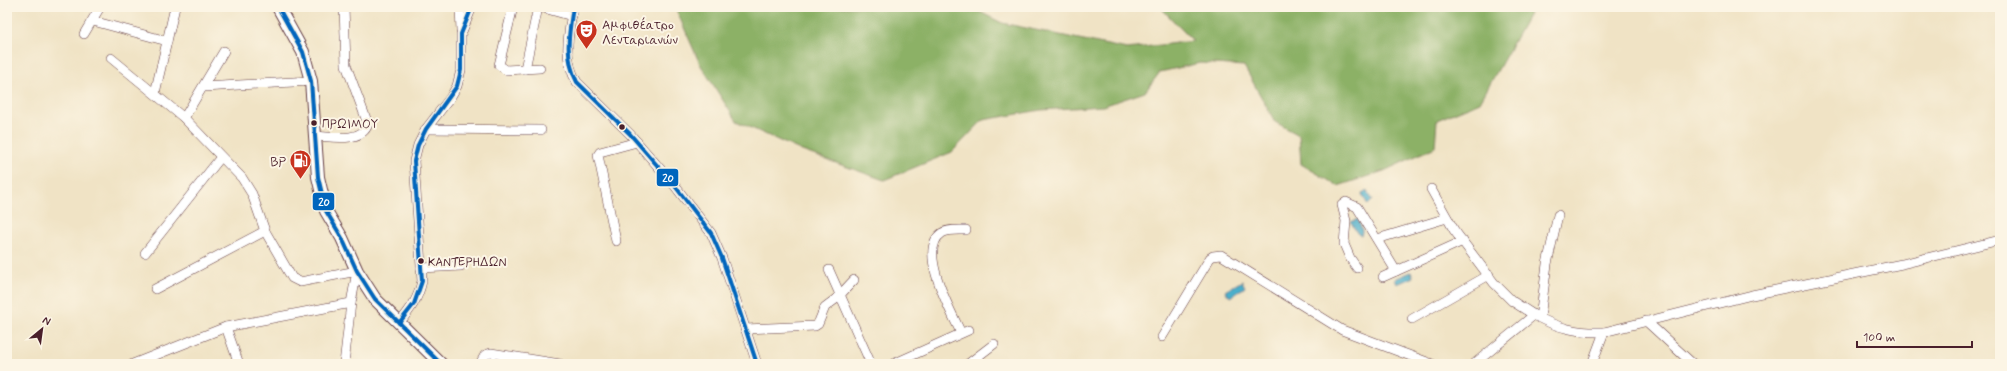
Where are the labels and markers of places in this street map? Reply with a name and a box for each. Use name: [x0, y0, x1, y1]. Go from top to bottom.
place label: Αμφιθέατρο Λενταριανών: [602, 17, 678, 49]
theatre icon: Αμφιθέατρο Λενταριανών: [573, 18, 599, 51]
place label: ΠΡΩΙΜΟΥ: [322, 117, 378, 133]
marker: ΠΡΩΙΜΟΥ: [309, 118, 319, 128]
unlabelled marker: [617, 122, 627, 132]
fuel station icon: BP: [288, 148, 314, 181]
place label: BP: [270, 154, 287, 171]
place label: ΚΑΝΤΕΡΗΔΩΝ: [428, 255, 507, 271]
marker: ΚΑΝΤΕΡΗΔΩΝ: [416, 256, 426, 266]

